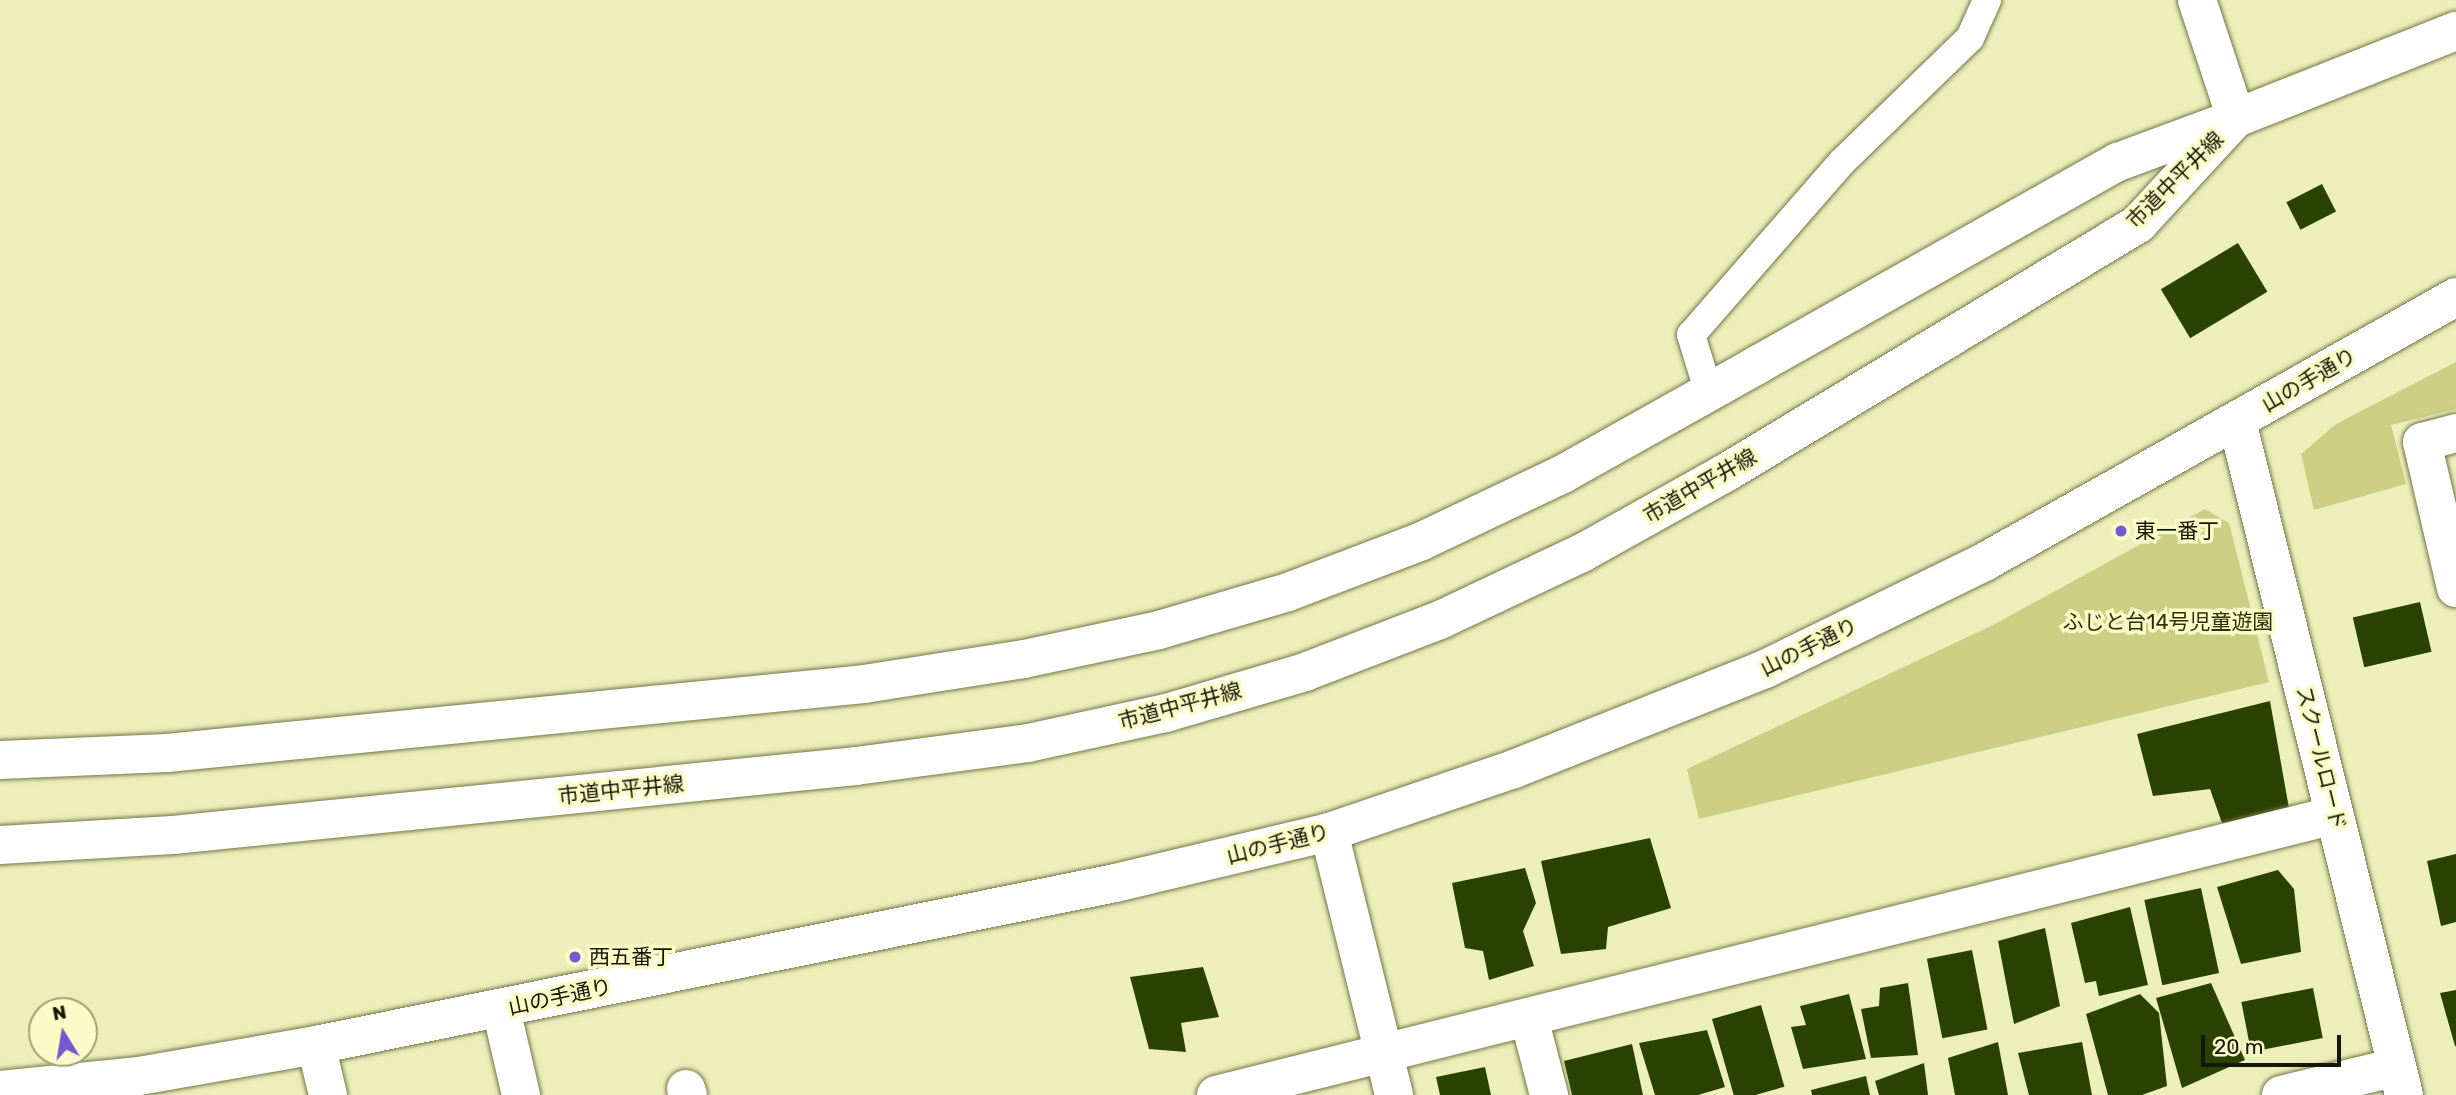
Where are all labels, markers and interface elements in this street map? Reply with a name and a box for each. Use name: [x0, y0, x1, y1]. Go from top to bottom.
street label: 市道中平井線: [2122, 127, 2228, 233]
street label: 山の手通り: [2257, 343, 2361, 417]
street label: 市道中平井線: [1639, 444, 1761, 528]
place label: 東一番丁: [2135, 518, 2219, 544]
marker: 東一番丁: [2113, 523, 2129, 539]
park label: ふじと台14号児童遊園: [2062, 609, 2274, 635]
street label: 山の手通り: [1756, 613, 1862, 681]
street label: 市道中平井線: [1116, 678, 1244, 734]
street label: スクールロード: [2291, 684, 2351, 832]
street label: 市道中平井線: [557, 771, 685, 809]
street label: 山の手通り: [1224, 819, 1332, 869]
place label: 西五番丁: [589, 944, 673, 970]
marker: 西五番丁: [567, 949, 583, 965]
street label: 山の手通り: [506, 974, 614, 1020]
north arrow: [28, 997, 98, 1067]
text: N: [50, 1000, 68, 1025]
scale bar: [2204, 1021, 2344, 1066]
text: 20 m: [2214, 1034, 2263, 1059]

